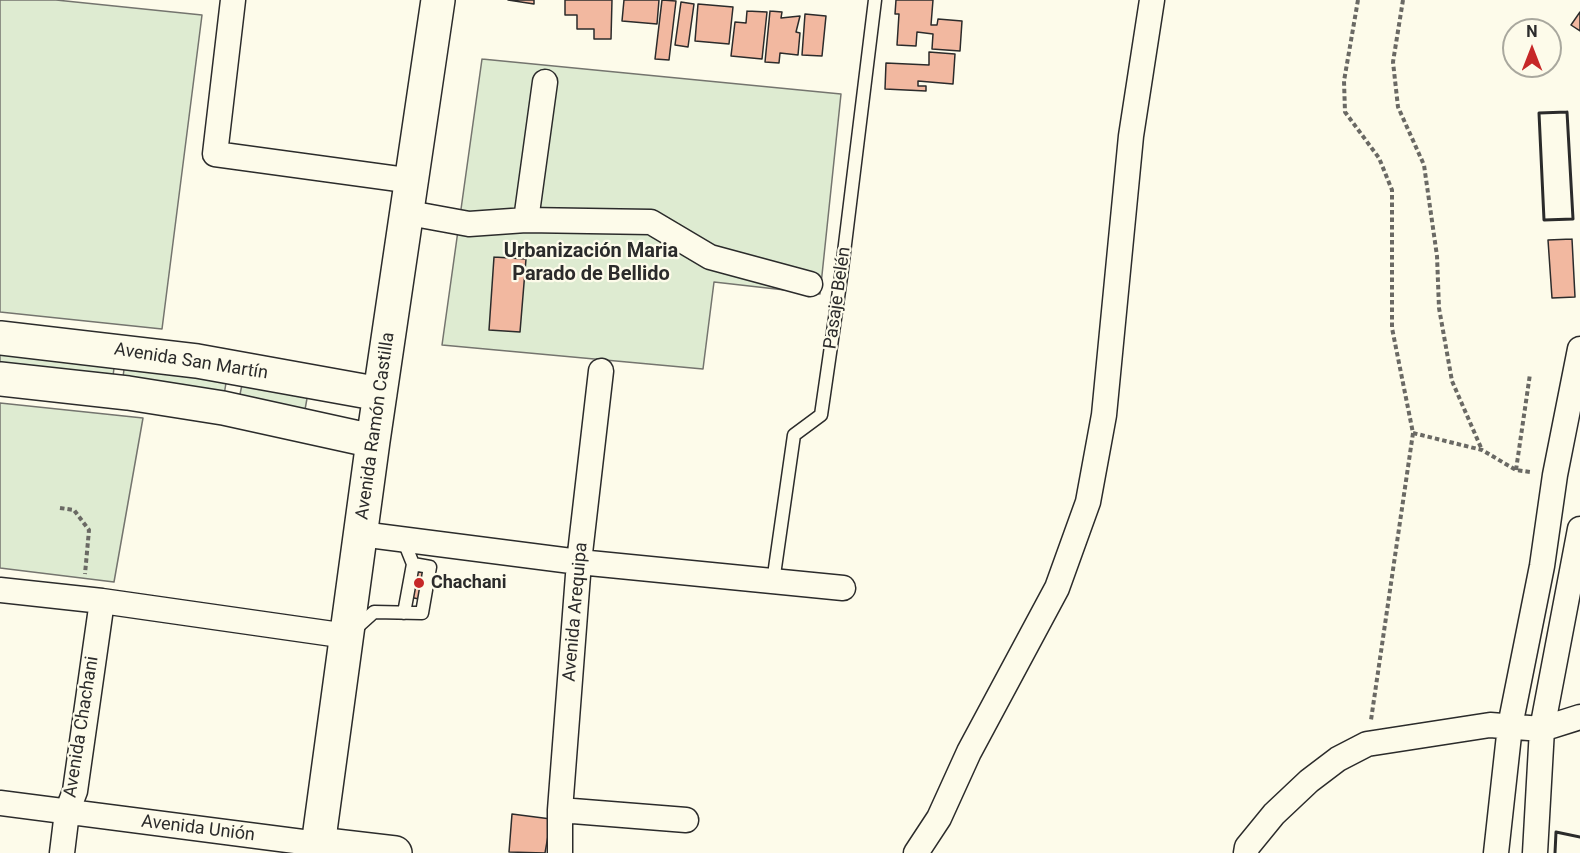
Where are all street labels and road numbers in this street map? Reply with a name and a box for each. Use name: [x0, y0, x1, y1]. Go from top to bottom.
street label: Pasaje Belén: [820, 245, 856, 351]
street label: Avenida Ramón Castilla: [352, 331, 400, 521]
street label: Avenida San Martín: [113, 339, 269, 385]
street label: Avenida Arequipa: [559, 541, 593, 683]
street label: Avenida Chachani: [60, 655, 104, 799]
street label: Avenida Unión: [140, 811, 256, 847]

